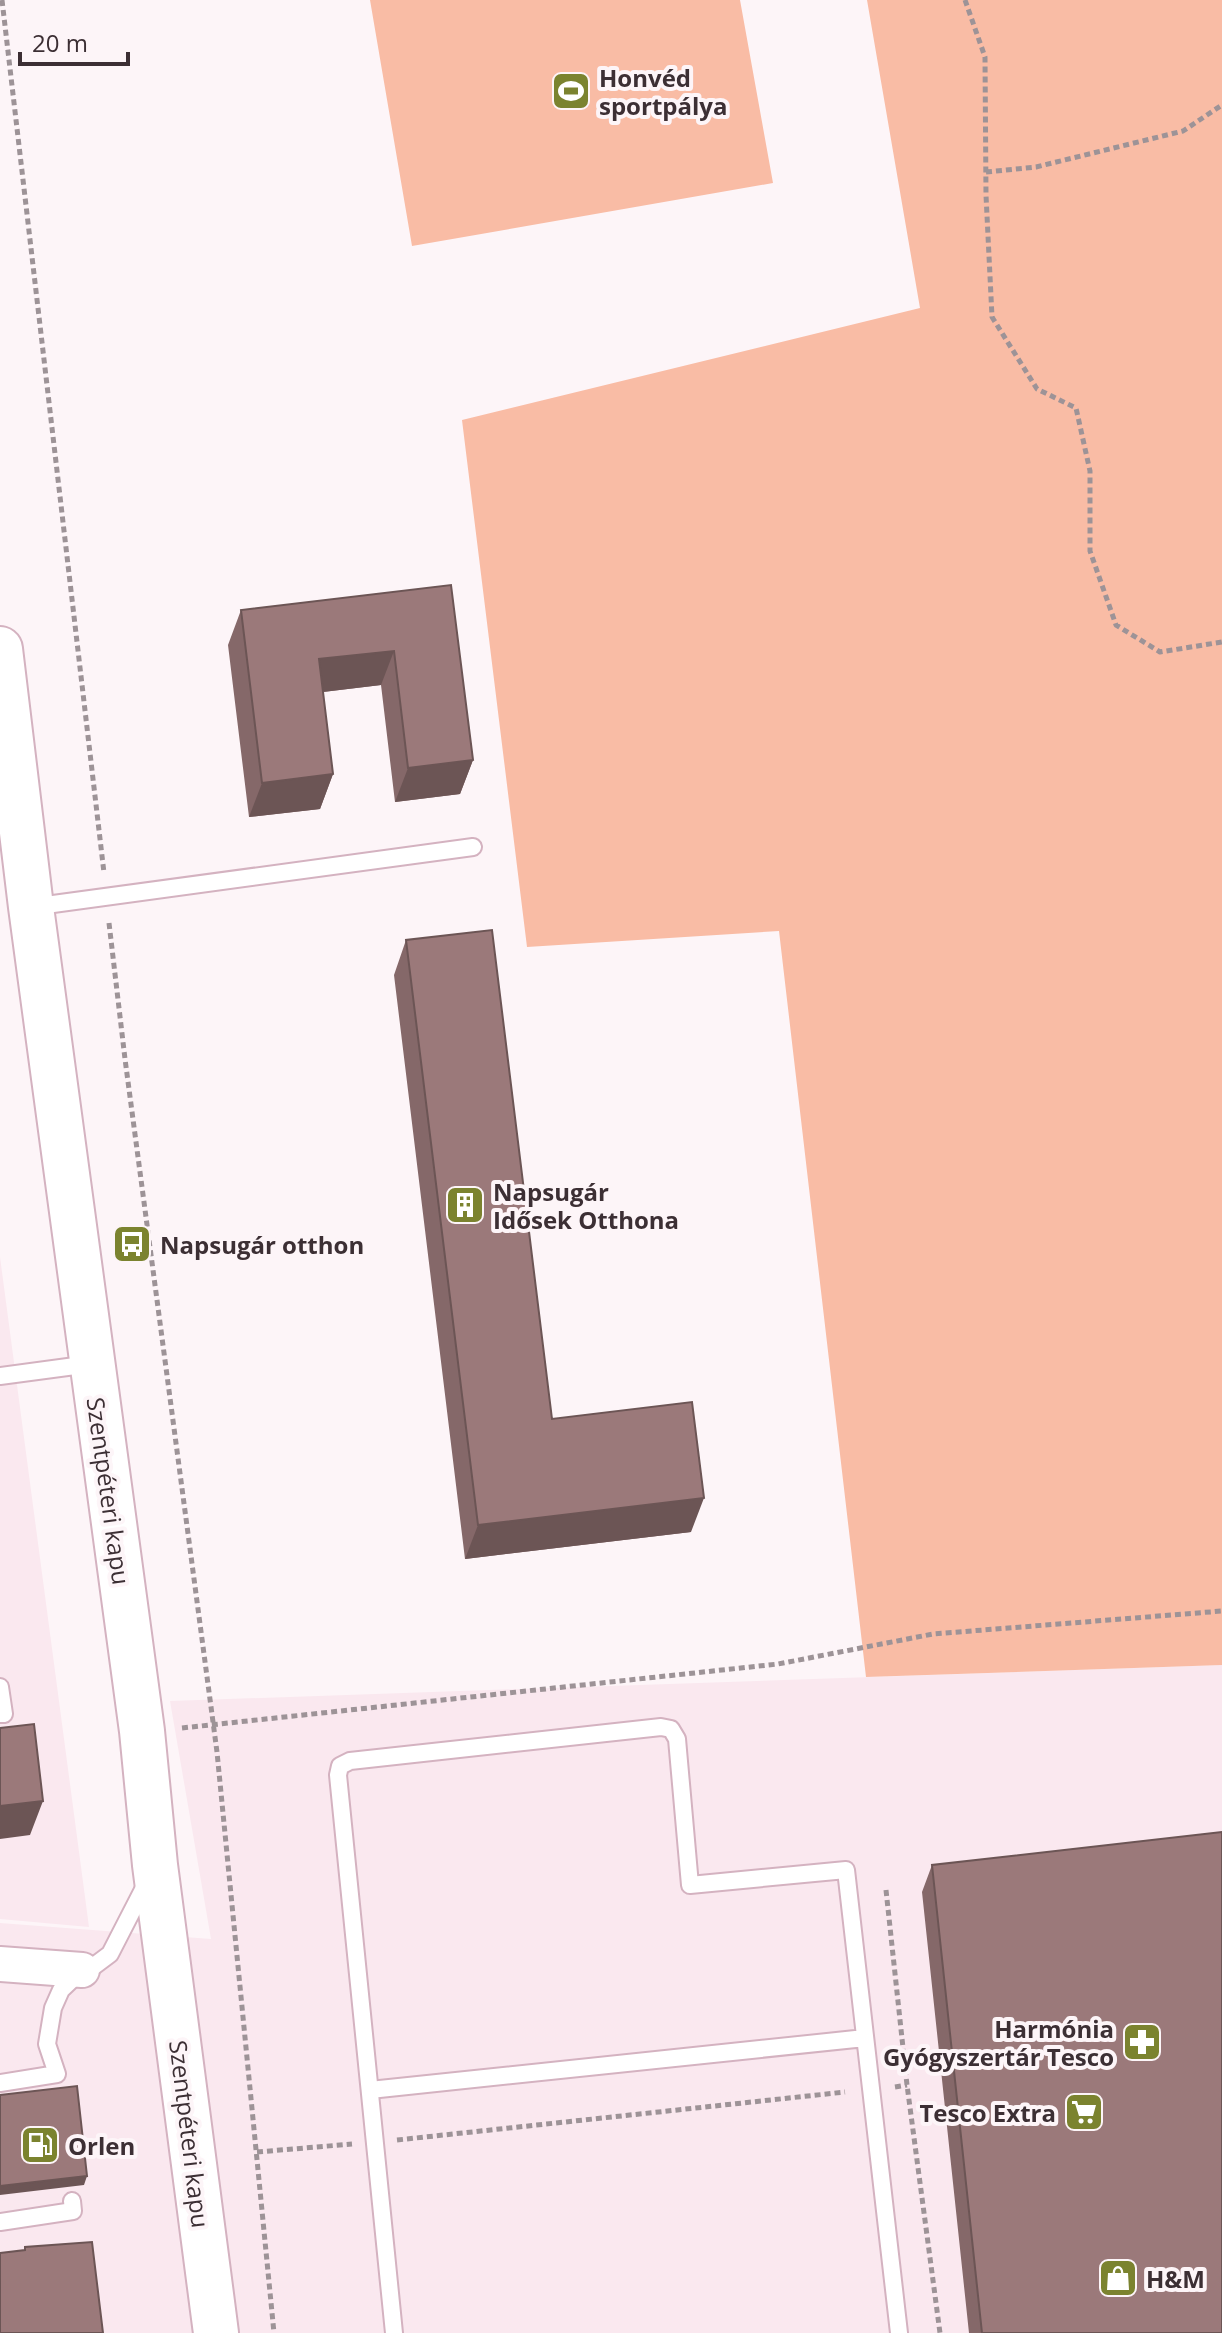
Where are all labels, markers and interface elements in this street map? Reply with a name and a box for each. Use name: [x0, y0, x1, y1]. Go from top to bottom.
scale bar: [20, 16, 128, 66]
text: 20 m: [32, 26, 88, 59]
place label: Honvéd sportpálya: [599, 61, 727, 122]
sports icon: Honvéd sportpálya: [550, 70, 592, 112]
place label: Napsugár Idősek Otthona: [493, 1175, 679, 1236]
building icon: Napsugár Idősek Otthona: [444, 1184, 486, 1226]
bus stop icon: Napsugár otthon: [111, 1223, 153, 1265]
place label: Napsugár otthon: [160, 1228, 364, 1261]
street label: Szentpéteri kapu: [80, 1395, 138, 1587]
place label: Harmónia Gyógyszertár Tesco: [883, 2012, 1114, 2073]
pharmacy icon: Harmónia Gyógyszertár Tesco: [1121, 2021, 1163, 2063]
street label: Szentpéteri kapu: [162, 2038, 218, 2230]
supermarket icon: Tesco Extra: [1063, 2091, 1105, 2133]
place label: Tesco Extra: [919, 2096, 1056, 2129]
fuel station icon: Orlen: [19, 2124, 61, 2166]
place label: Orlen: [68, 2129, 135, 2162]
shop icon: H&M: [1097, 2257, 1139, 2299]
place label: H&M: [1146, 2262, 1205, 2295]

